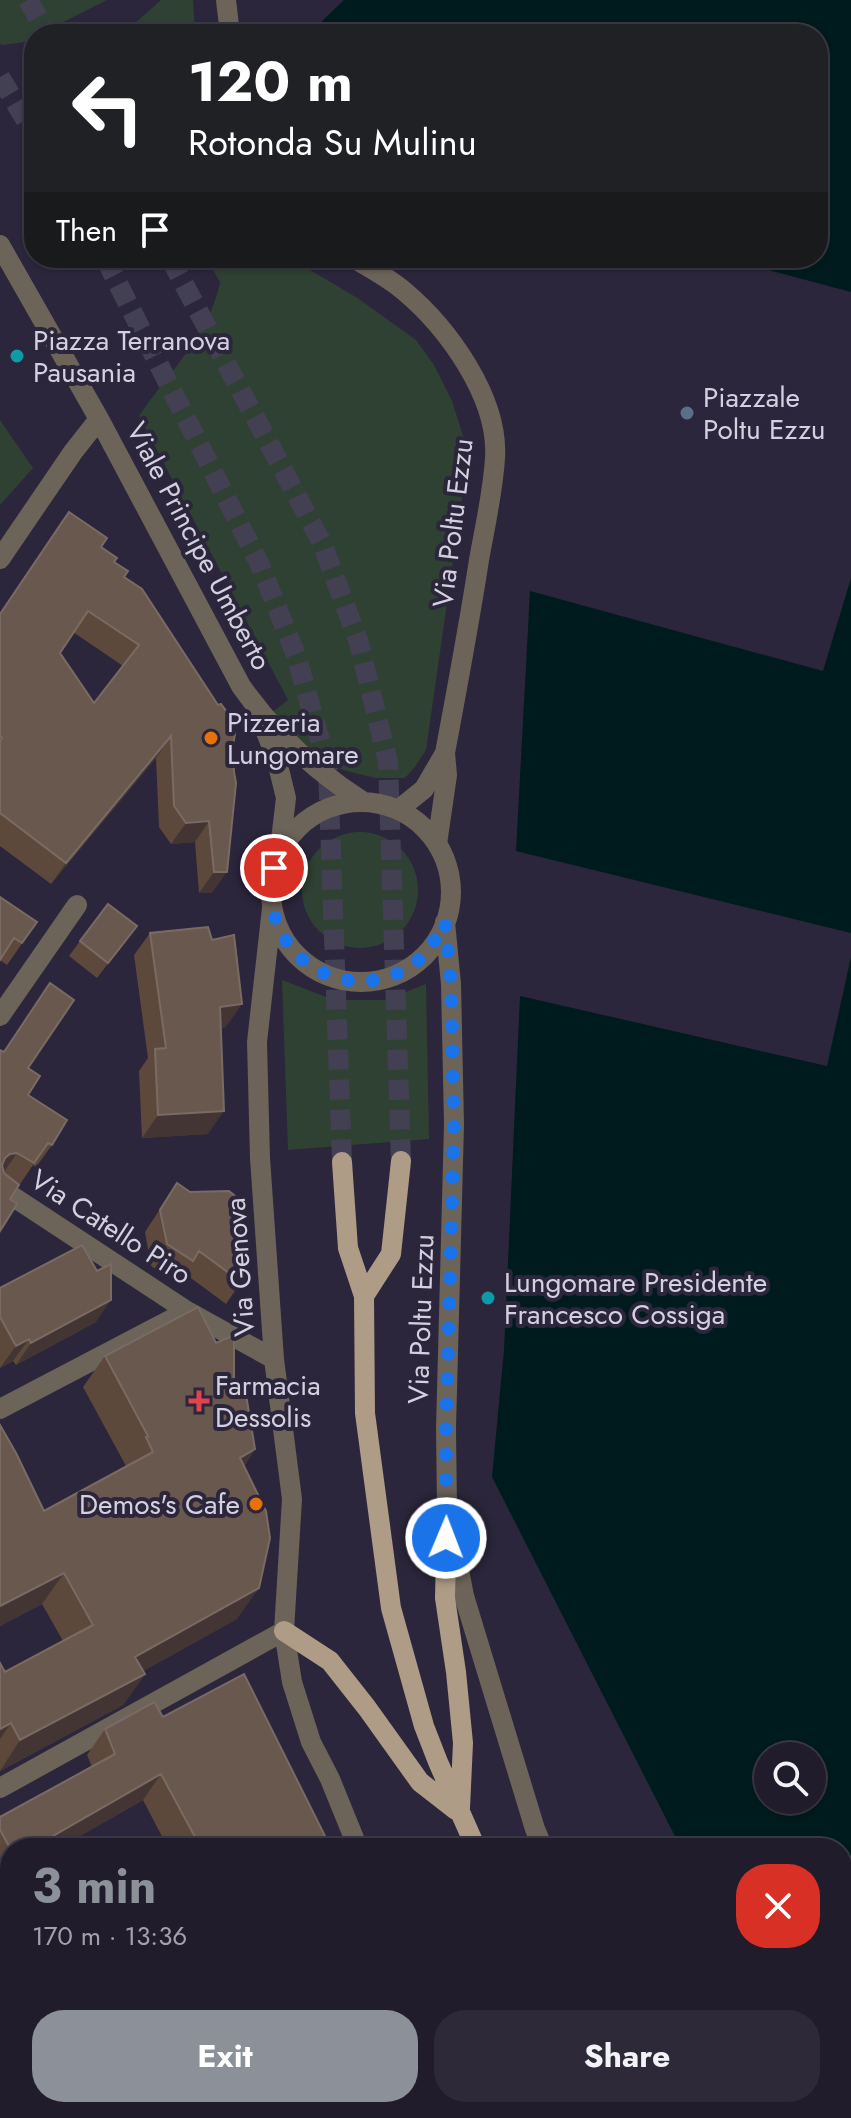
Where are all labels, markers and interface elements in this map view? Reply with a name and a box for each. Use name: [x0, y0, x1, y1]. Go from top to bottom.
text: 120 m: [188, 41, 353, 122]
icon: left: [56, 56, 160, 160]
text: Rotonda Su Mulinu: [188, 116, 477, 168]
icon: arrive: [133, 208, 177, 252]
text: Then: [56, 209, 117, 252]
place label: Piazza Terranova Pausania: [33, 320, 230, 393]
marker: Piazza Terranova Pausania: [8, 347, 26, 365]
place label: Piazzale Poltu Ezzu: [703, 377, 825, 450]
marker: Piazzale Poltu Ezzu: [678, 404, 696, 422]
street label: Viale Principe Umberto: [116, 415, 282, 677]
street label: Via Poltu Ezzu: [422, 436, 484, 610]
place label: Pizzeria Lungomare: [227, 702, 359, 775]
marker: Pizzeria Lungomare: [202, 729, 220, 747]
pin: [240, 834, 308, 902]
icon: arrive: [252, 846, 296, 890]
street label: Via Catello Piro: [22, 1159, 200, 1295]
street label: Via Genova: [215, 1196, 265, 1338]
street label: Via Poltu Ezzu: [398, 1233, 444, 1405]
place label: Lungomare Presidente Francesco Cossiga: [504, 1262, 767, 1335]
marker: Lungomare Presidente Francesco Cossiga: [479, 1289, 497, 1307]
place label: Farmacia Dessolis: [215, 1365, 321, 1438]
marker: Farmacia Dessolis: [190, 1392, 208, 1410]
place label: Demos's Cafe: [79, 1484, 240, 1525]
marker: Demos's Cafe: [247, 1495, 265, 1513]
position arrow: [404, 1496, 488, 1580]
map controls: [754, 1742, 826, 1814]
button: search: [754, 1742, 826, 1814]
text: 3 min: [32, 1852, 156, 1921]
button: close: [736, 1864, 820, 1948]
text: 170 m · 13:36: [32, 1917, 187, 1955]
button: Exit: [32, 2010, 418, 2102]
button: Share: [434, 2010, 820, 2102]

